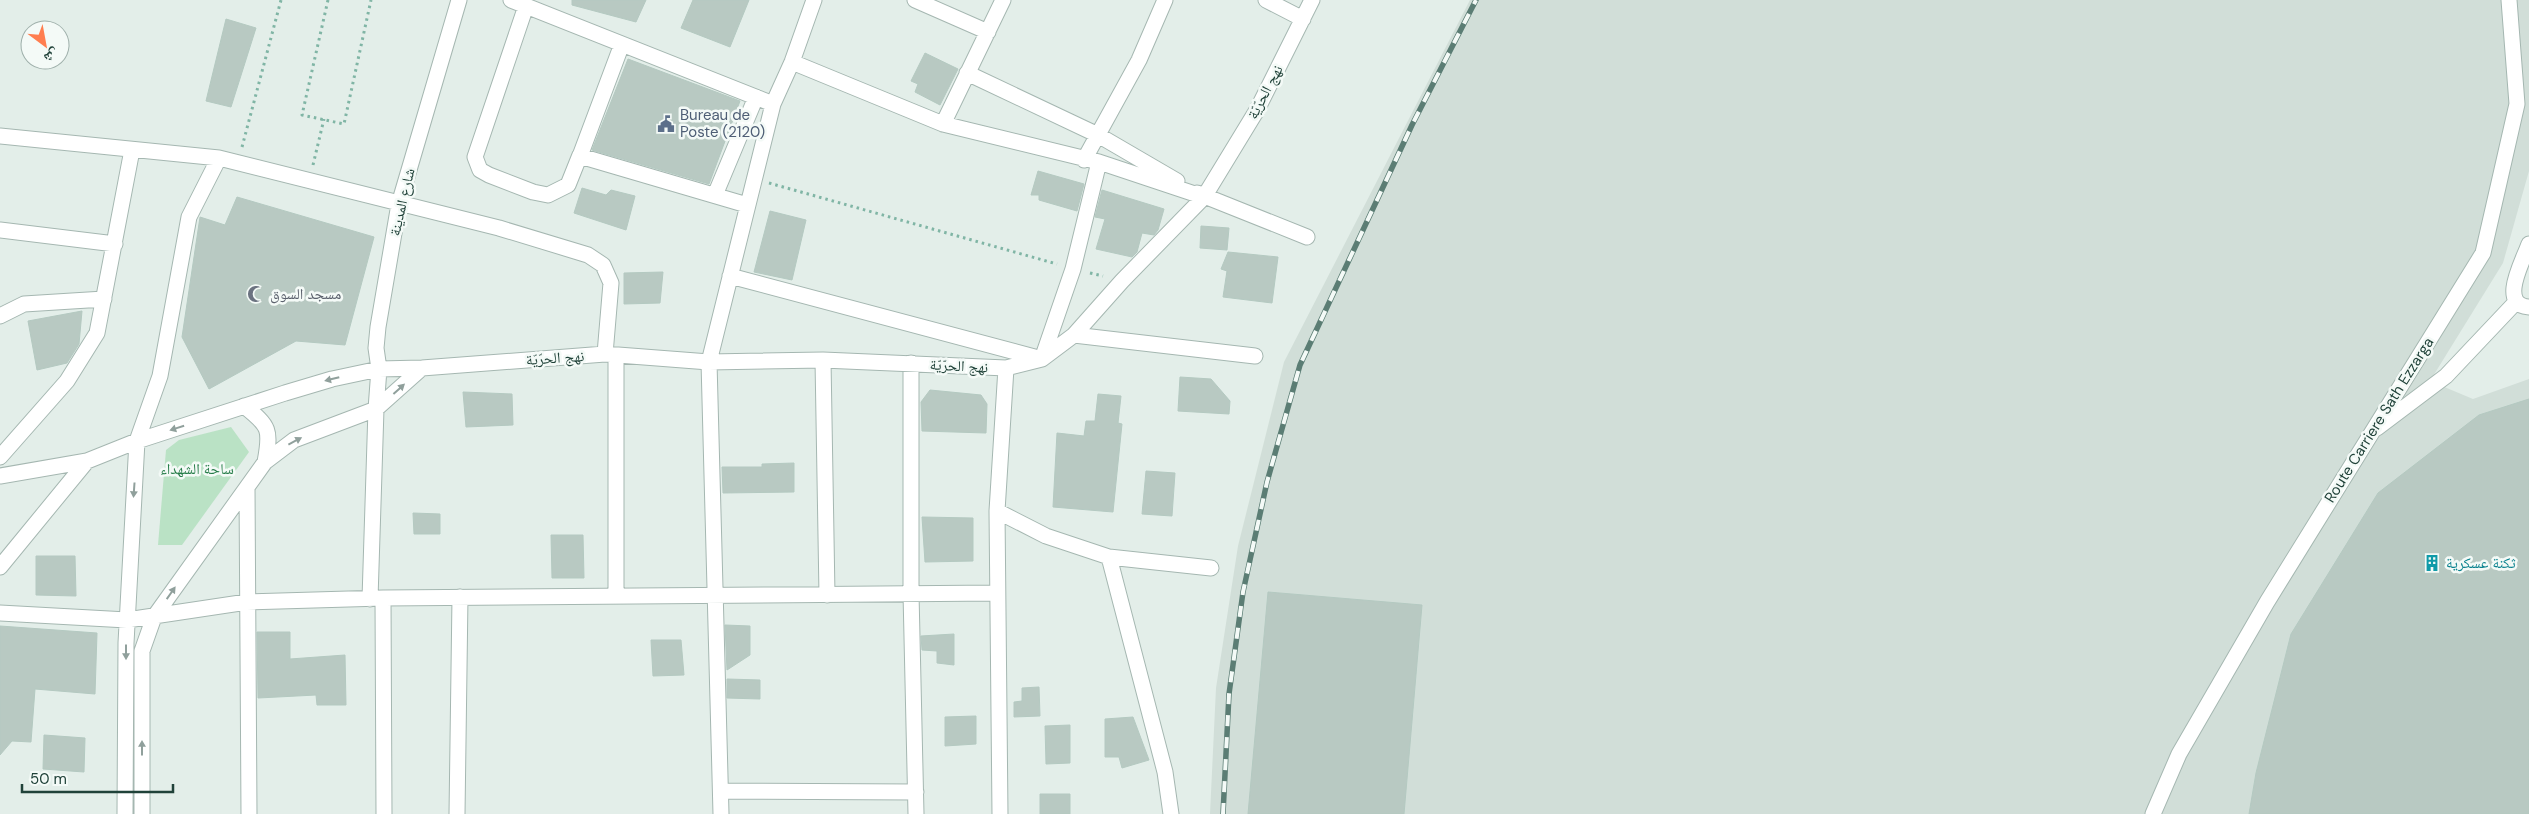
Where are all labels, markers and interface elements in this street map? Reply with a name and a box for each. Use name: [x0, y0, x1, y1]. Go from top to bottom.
north arrow: [20, 20, 70, 70]
text: ش: [41, 44, 63, 68]
street label: نهج الحرّيّة: [1242, 61, 1288, 123]
place label: Bureau de Poste (2120): [680, 105, 765, 142]
public building icon: Bureau de Poste (2120): [656, 114, 676, 134]
street label: شارع المدينة: [385, 166, 420, 238]
mosque icon: مسجد السوق: [246, 284, 266, 304]
place label: مسجد السوق: [270, 284, 341, 304]
street label: Route Carriere Sath Ezzarga: [2320, 334, 2438, 506]
street label: نهج الحرّيّة: [525, 346, 585, 370]
street label: نهج الحرّيّة: [929, 354, 989, 378]
one-way arrow: [324, 375, 339, 383]
one-way arrow: [392, 383, 404, 395]
one-way arrow: [169, 425, 184, 433]
one-way arrow: [287, 437, 302, 445]
park label: ساحة الشهداء: [160, 459, 234, 479]
one-way arrow: [129, 482, 137, 498]
building icon: ثكنة عسكرية: [2422, 553, 2442, 573]
place label: ثكنة عسكرية: [2446, 553, 2516, 573]
one-way arrow: [166, 586, 176, 600]
one-way arrow: [122, 645, 130, 661]
one-way arrow: [138, 740, 146, 756]
scale bar: [22, 762, 174, 794]
text: 50 m: [30, 769, 67, 789]

